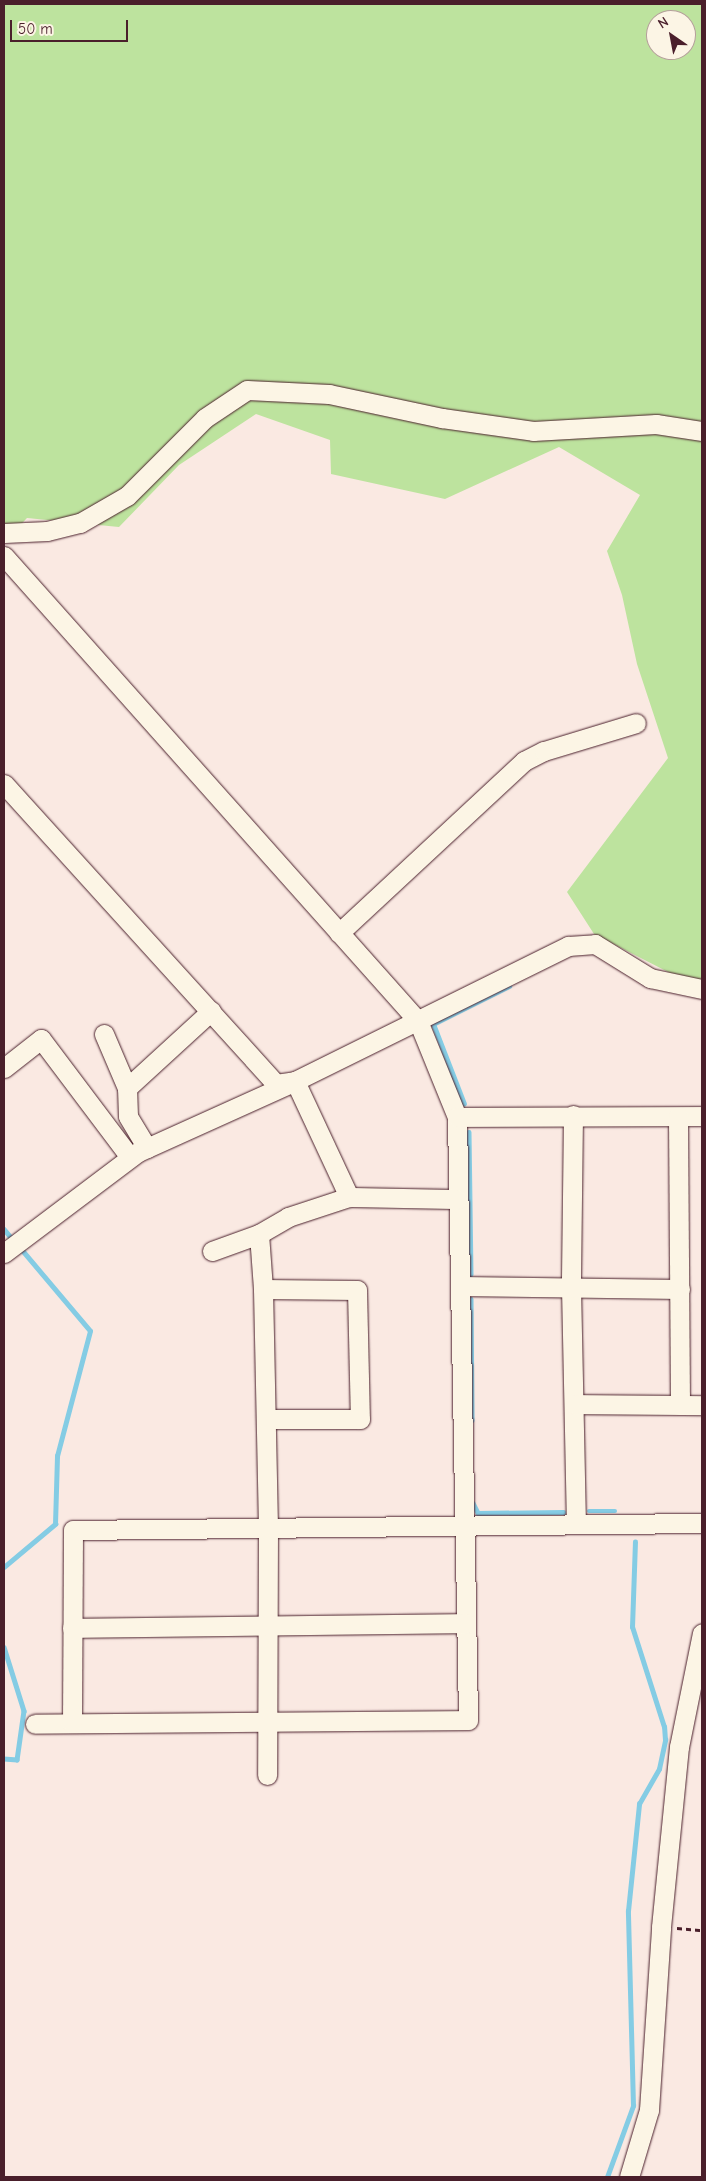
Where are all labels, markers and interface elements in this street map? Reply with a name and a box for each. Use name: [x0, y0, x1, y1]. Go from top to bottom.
scale bar: [12, 10, 130, 42]
north arrow: [646, 10, 696, 60]
text: N: [655, 13, 672, 32]
text: 50 m: [18, 20, 53, 38]

